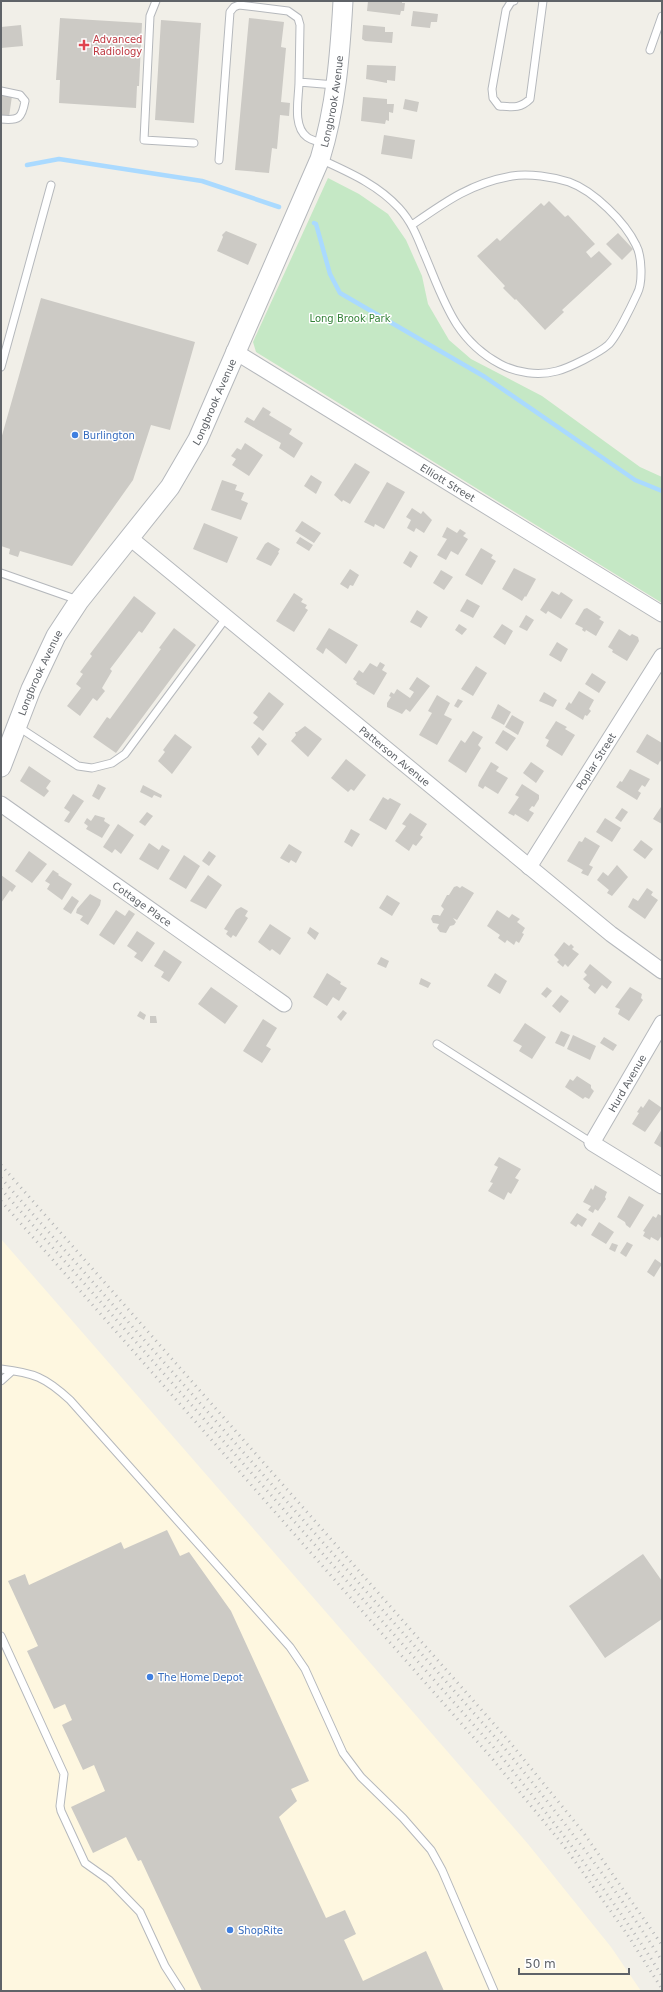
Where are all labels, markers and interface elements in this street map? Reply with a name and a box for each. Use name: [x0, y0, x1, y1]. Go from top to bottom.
place label: Advanced Radiology: [93, 34, 142, 57]
marker: Advanced Radiology: [78, 39, 90, 51]
street label: Longbrook Avenue: [319, 55, 345, 148]
park label: Long Brook Park: [310, 313, 391, 324]
street label: Longbrook Avenue: [191, 357, 238, 447]
marker: Burlington: [70, 430, 80, 440]
place label: Burlington: [83, 430, 135, 441]
street label: Elliott Street: [418, 462, 477, 504]
street label: Longbrook Avenue: [16, 628, 64, 717]
street label: Patterson Avenue: [357, 724, 432, 789]
street label: Poplar Street: [574, 731, 618, 792]
street label: Cottage Place: [110, 880, 174, 929]
street label: Hurd Avenue: [607, 1053, 648, 1114]
marker: The Home Depot: [145, 1672, 155, 1682]
place label: The Home Depot: [157, 1672, 243, 1683]
marker: ShopRite: [225, 1925, 235, 1935]
place label: ShopRite: [238, 1925, 283, 1936]
scale bar: [519, 1950, 629, 1976]
text: 50 m: [525, 1957, 556, 1971]

